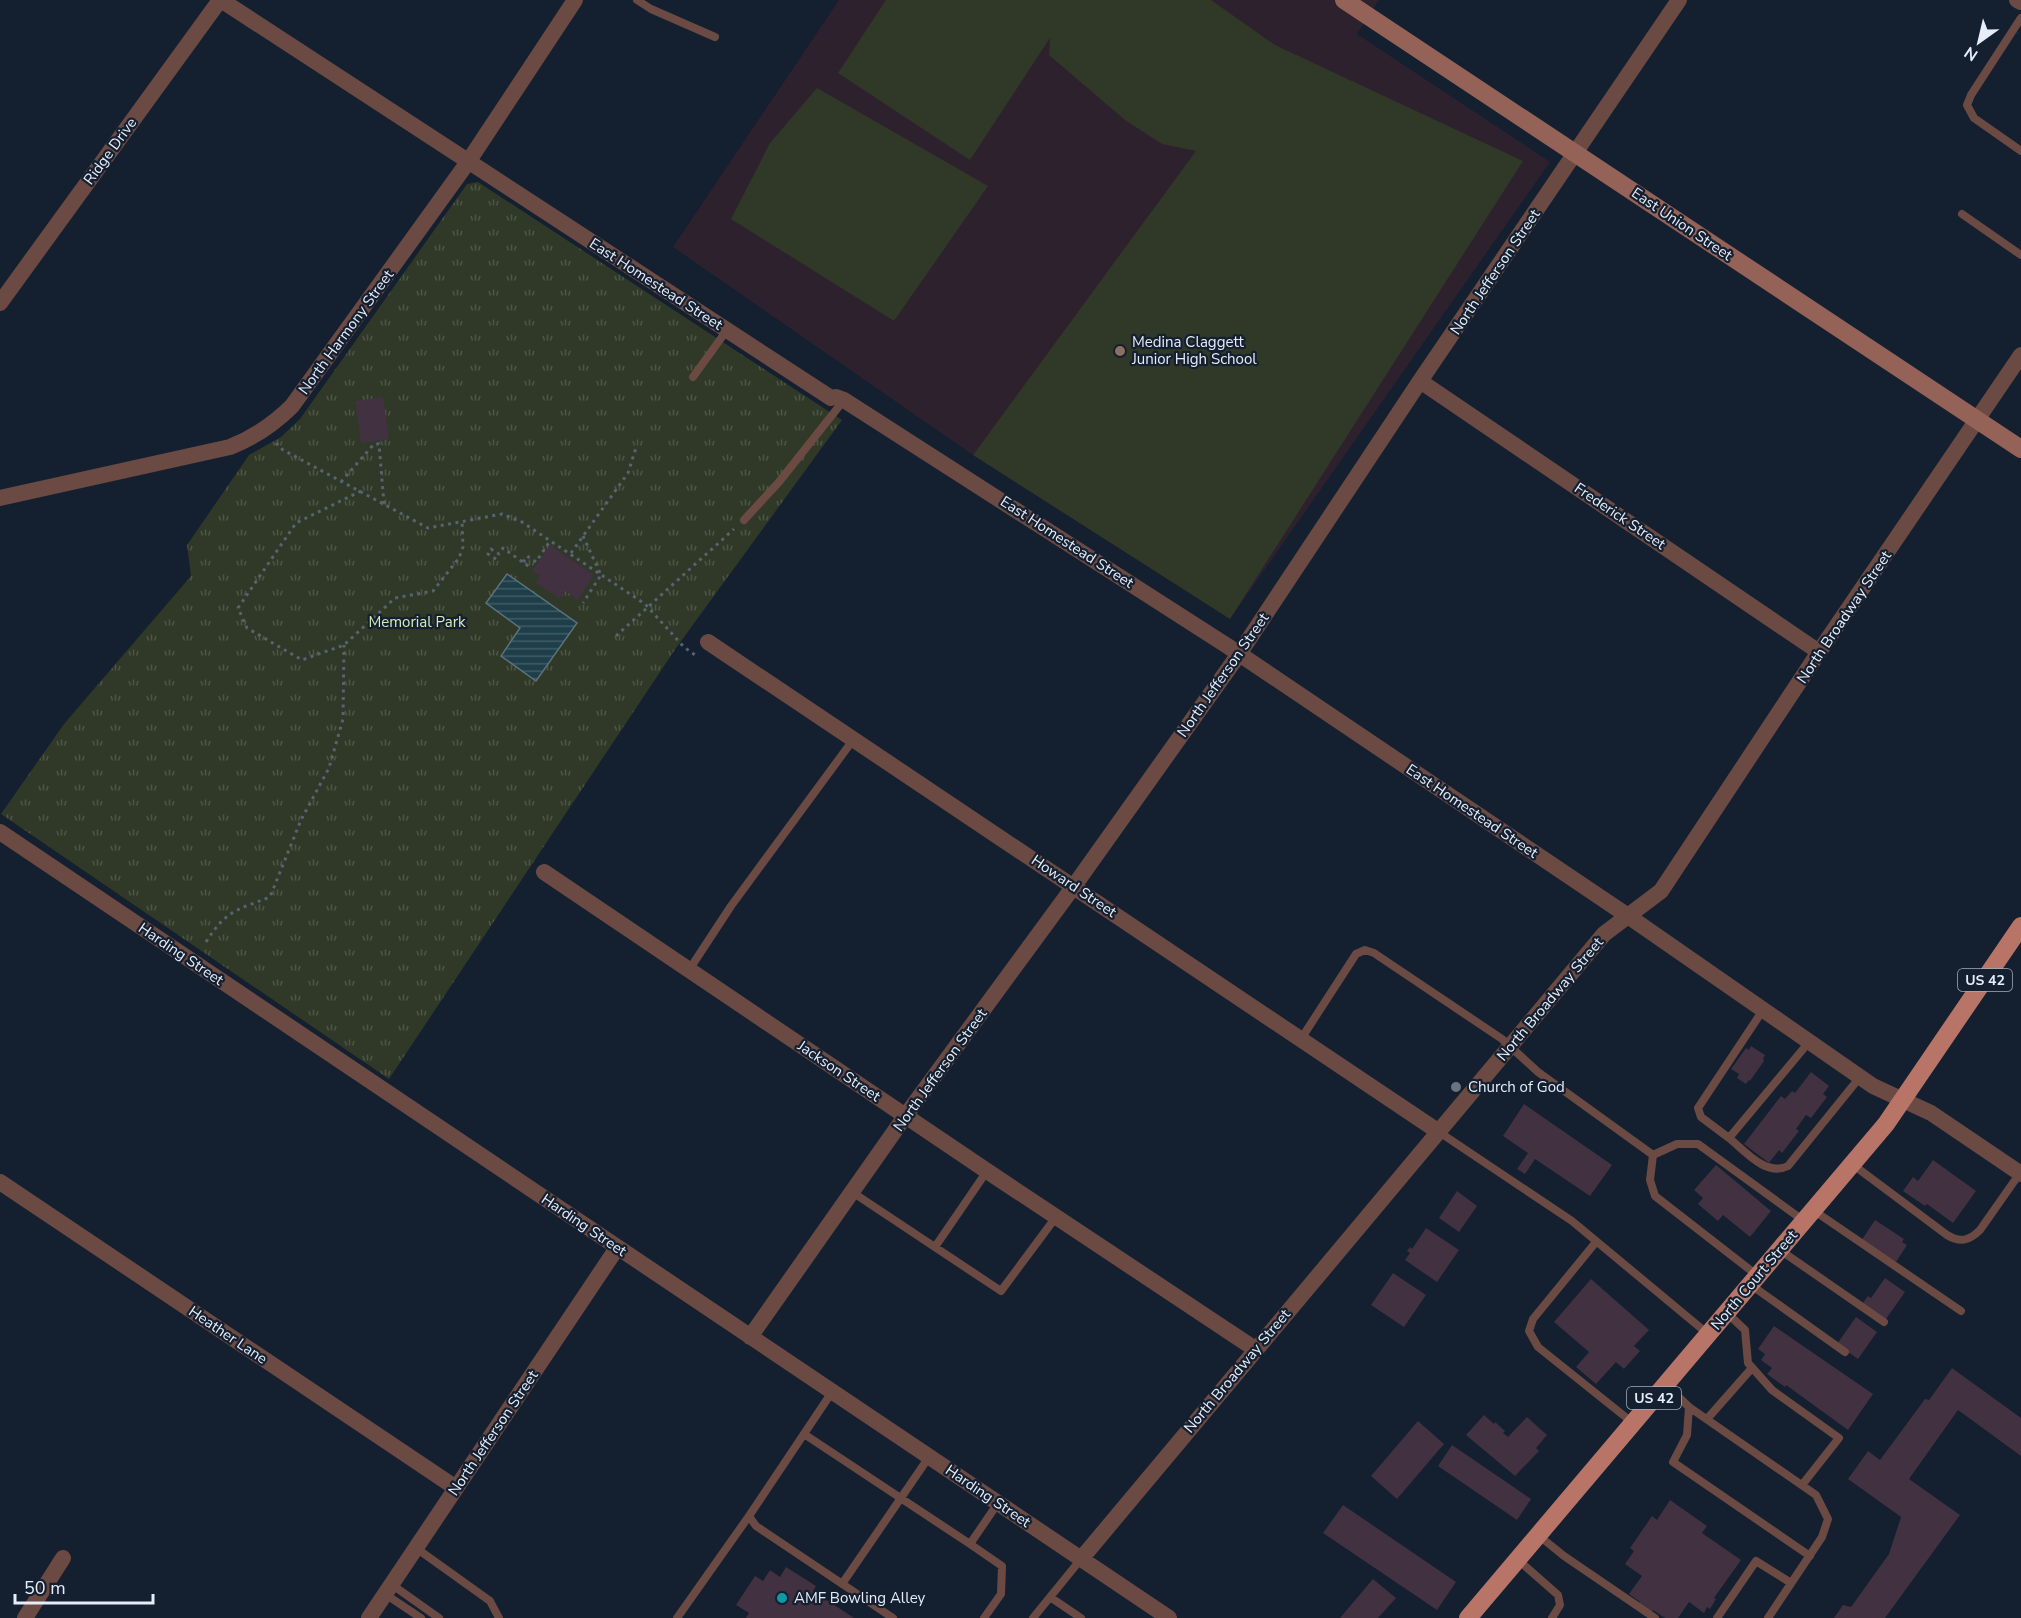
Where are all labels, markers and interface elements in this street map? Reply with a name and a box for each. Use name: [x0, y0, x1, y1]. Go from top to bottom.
north arrow: [1949, 12, 2009, 72]
text: N: [1960, 41, 1982, 66]
street label: Ridge Drive: [79, 113, 141, 189]
street label: East Union Street: [1628, 183, 1737, 266]
street label: North Jefferson Street: [1446, 205, 1545, 339]
street label: East Homestead Street: [585, 233, 727, 335]
street label: North Harmony Street: [294, 265, 399, 398]
place label: Medina Claggett Junior High School: [1131, 332, 1257, 369]
marker: Medina Claggett Junior High School: [1113, 344, 1127, 358]
street label: Frederick Street: [1570, 478, 1670, 554]
street label: East Homestead Street: [996, 491, 1138, 593]
street label: North Broadway Street: [1792, 546, 1896, 687]
street label: North Jefferson Street: [1173, 608, 1274, 741]
park label: Memorial Park: [368, 612, 466, 632]
street label: East Homestead Street: [1402, 759, 1543, 863]
street label: Howard Street: [1027, 850, 1121, 922]
street label: Harding Street: [134, 918, 228, 990]
street label: North Broadway Street: [1492, 932, 1608, 1065]
road number: US 42: [1958, 969, 2012, 991]
street label: North Jefferson Street: [889, 1004, 992, 1135]
street label: Jackson Street: [793, 1035, 885, 1107]
place label: Church of God: [1468, 1077, 1565, 1097]
marker: Church of God: [1449, 1080, 1463, 1094]
street label: Harding Street: [537, 1189, 631, 1261]
street label: North Court Street: [1706, 1225, 1802, 1334]
street label: Heather Lane: [185, 1301, 271, 1369]
street label: North Broadway Street: [1179, 1304, 1295, 1437]
street label: North Jefferson Street: [444, 1366, 543, 1500]
road number: US 42: [1627, 1387, 1681, 1409]
street label: Harding Street: [941, 1460, 1035, 1532]
scale bar: [15, 1567, 153, 1605]
text: 50 m: [24, 1576, 66, 1600]
place label: AMF Bowling Alley: [794, 1588, 926, 1608]
marker: AMF Bowling Alley: [775, 1591, 789, 1605]

